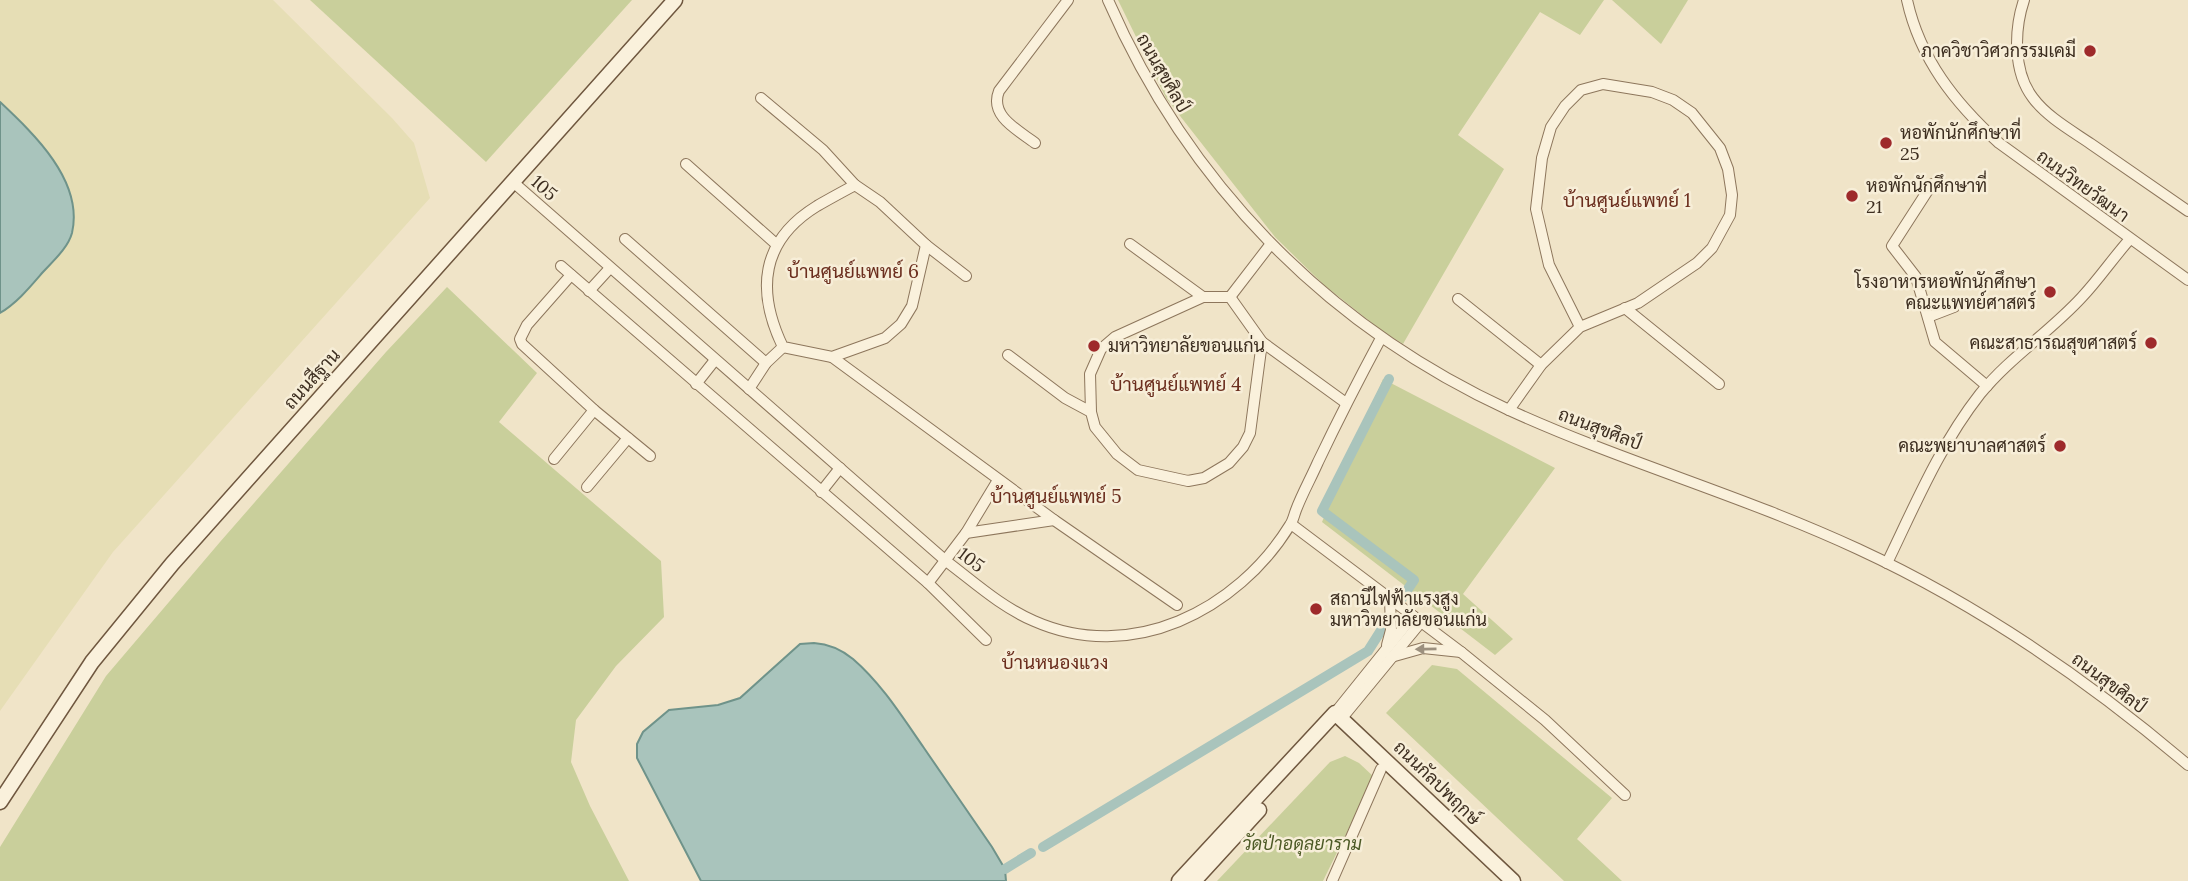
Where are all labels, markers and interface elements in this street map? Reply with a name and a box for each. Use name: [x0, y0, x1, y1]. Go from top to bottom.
street label: ถนนสุขศิลป์: [1131, 29, 1195, 117]
place label: ภาควิชาวิศวกรรมเคมี: [1921, 38, 2076, 62]
marker: ภาควิชาวิศวกรรมเคมี: [2082, 43, 2098, 59]
place label: หอพักนักศึกษาที่ 25: [1900, 117, 2021, 165]
marker: หอพักนักศึกษาที่ 25: [1878, 135, 1894, 151]
street label: ถนนวิทยวัฒนา: [2032, 144, 2134, 227]
street label: 105: [526, 170, 562, 205]
place label: หอพักนักศึกษาที่ 21: [1866, 170, 1987, 218]
district label: บ้านศูนย์แพทย์ 1: [1563, 188, 1691, 214]
marker: หอพักนักศึกษาที่ 21: [1844, 188, 1860, 204]
district label: บ้านศูนย์แพทย์ 6: [787, 259, 919, 285]
place label: โรงอาหารหอพักนักศึกษา คณะแพทย์ศาสตร์: [1854, 269, 2036, 314]
marker: โรงอาหารหอพักนักศึกษา คณะแพทย์ศาสตร์: [2042, 284, 2058, 300]
place label: คณะสาธารณสุขศาสตร์: [1969, 330, 2137, 355]
place label: มหาวิทยาลัยขอนแก่น: [1108, 334, 1265, 357]
marker: คณะสาธารณสุขศาสตร์: [2143, 335, 2159, 351]
marker: มหาวิทยาลัยขอนแก่น: [1086, 338, 1102, 354]
street label: ถนนสีฐาน: [278, 343, 346, 414]
district label: บ้านศูนย์แพทย์ 4: [1110, 372, 1242, 398]
street label: ถนนสุขศิลป์: [1555, 402, 1645, 456]
place label: คณะพยาบาลศาสตร์: [1898, 433, 2046, 457]
marker: คณะพยาบาลศาสตร์: [2052, 438, 2068, 454]
district label: บ้านศูนย์แพทย์ 5: [990, 484, 1122, 510]
street label: 105: [953, 542, 989, 577]
place label: สถานีไฟฟ้าแรงสูง มหาวิทยาลัยขอนแก่น: [1330, 586, 1487, 631]
marker: สถานีไฟฟ้าแรงสูง มหาวิทยาลัยขอนแก่น: [1308, 601, 1324, 617]
one-way arrow: [1414, 644, 1436, 655]
street label: ถนนสุขศิลป์: [2067, 647, 2151, 719]
district label: บ้านหนองแวง: [1002, 650, 1108, 674]
street label: ถนนกัลปพฤกษ์: [1389, 735, 1487, 830]
park label: วัดป่าอดุลยาราม: [1242, 832, 1362, 856]

